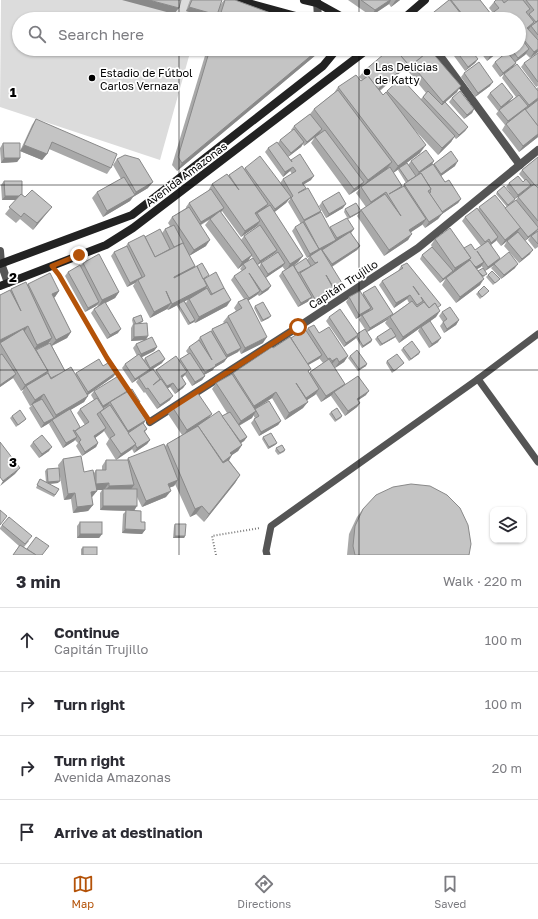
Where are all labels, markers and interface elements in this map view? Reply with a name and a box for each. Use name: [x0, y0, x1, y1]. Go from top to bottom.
search box: [12, 12, 526, 56]
icon: search: [26, 23, 48, 45]
text: Search here: [58, 25, 144, 43]
place label: Las Delicias de Katty: [375, 60, 438, 86]
place label: Estadio de Fútbol Carlos Vernaza: [100, 66, 193, 92]
marker: Las Delicias de Katty: [362, 67, 372, 77]
marker: Estadio de Fútbol Carlos Vernaza: [87, 73, 97, 83]
text: 1: [10, 84, 17, 100]
street label: Avenida Amazonas: [143, 139, 230, 209]
route end: [70, 246, 88, 264]
street label: Capitán Trujillo: [306, 257, 380, 311]
text: 2: [9, 269, 17, 285]
route start: [289, 318, 307, 336]
text: 3: [9, 454, 17, 470]
map controls: [490, 507, 526, 543]
button: layers: [490, 507, 526, 543]
text: 3 min: [16, 571, 60, 592]
text: Walk · 220 m: [443, 573, 522, 589]
text: Continue: [54, 623, 120, 641]
icon: ahead: [16, 629, 38, 651]
text: 100 m: [485, 632, 522, 648]
text: Capitán Trujillo: [54, 641, 148, 657]
icon: right: [16, 693, 38, 715]
text: Turn right: [54, 695, 125, 713]
text: 100 m: [485, 696, 522, 712]
text: Turn right: [54, 751, 125, 769]
icon: right: [16, 757, 38, 779]
text: 20 m: [492, 760, 522, 776]
text: Avenida Amazonas: [54, 769, 171, 785]
icon: arrive: [16, 821, 38, 843]
text: Arrive at destination: [54, 823, 203, 841]
tab: Map: [72, 873, 94, 910]
tab: Directions: [237, 873, 291, 910]
tab: Saved: [434, 873, 466, 910]

